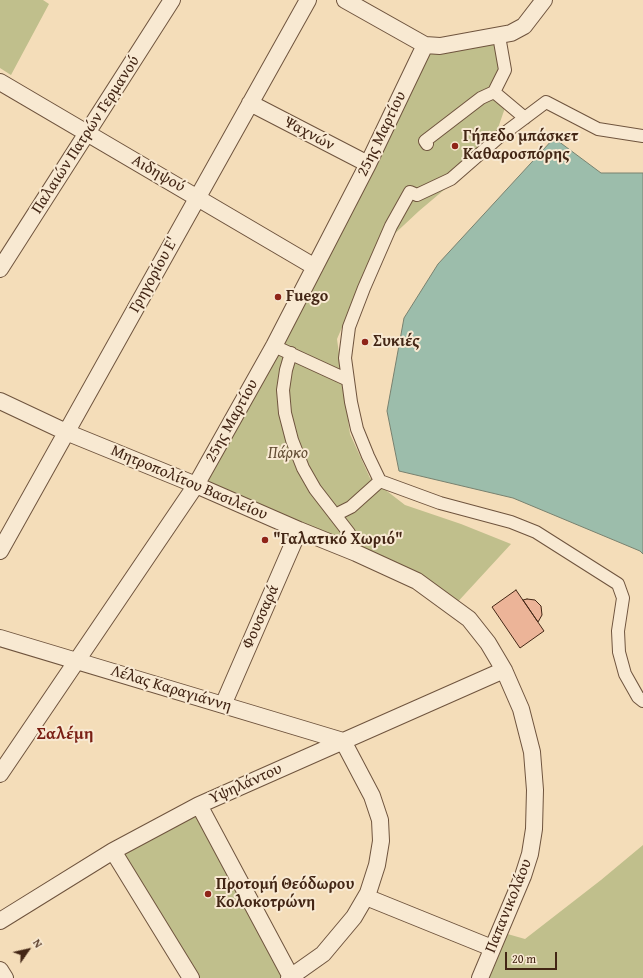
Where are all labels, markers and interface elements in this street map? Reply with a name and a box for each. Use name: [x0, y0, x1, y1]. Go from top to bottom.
street label: Παλαιών Πατρών Γερμανού: [28, 52, 144, 218]
street label: 25ης Μαρτίου: [353, 88, 411, 180]
street label: Ψαχνών: [280, 113, 338, 155]
place label: Γήπεδο μπάσκετ Καθαροσπόρης: [463, 127, 578, 165]
marker: Γήπεδο μπάσκετ Καθαροσπόρης: [450, 141, 460, 151]
street label: Αιδηψού: [128, 151, 188, 197]
street label: Γρηγορίου Ε': [125, 234, 183, 316]
place label: Fuego: [286, 287, 328, 307]
marker: Fuego: [273, 292, 283, 302]
place label: Συκιές: [373, 332, 420, 352]
marker: Συκιές: [360, 337, 370, 347]
street label: 25ης Μαρτίου: [201, 376, 263, 466]
street label: Μητροπολίτου Βασιλείου: [108, 441, 270, 525]
park label: Πάρκο: [268, 444, 308, 464]
place label: "Γαλατικό Χωριό": [273, 530, 403, 550]
marker: "Γαλατικό Χωριό": [260, 535, 270, 545]
street label: Φουσσαρά: [238, 582, 284, 652]
street label: Λέλας Καραγιάννη: [108, 662, 234, 716]
district label: Σαλέμη: [36, 725, 94, 745]
street label: Υψηλάντου: [207, 759, 285, 809]
street label: Παπανικολάου: [481, 856, 537, 956]
place label: Προτομή Θεόδωρου Κολοκοτρώνη: [216, 875, 354, 913]
marker: Προτομή Θεόδωρου Κολοκοτρώνη: [203, 889, 213, 899]
north arrow: [8, 930, 48, 970]
text: N: [29, 936, 47, 951]
scale bar: [507, 944, 559, 970]
text: 20 m: [512, 950, 536, 967]

